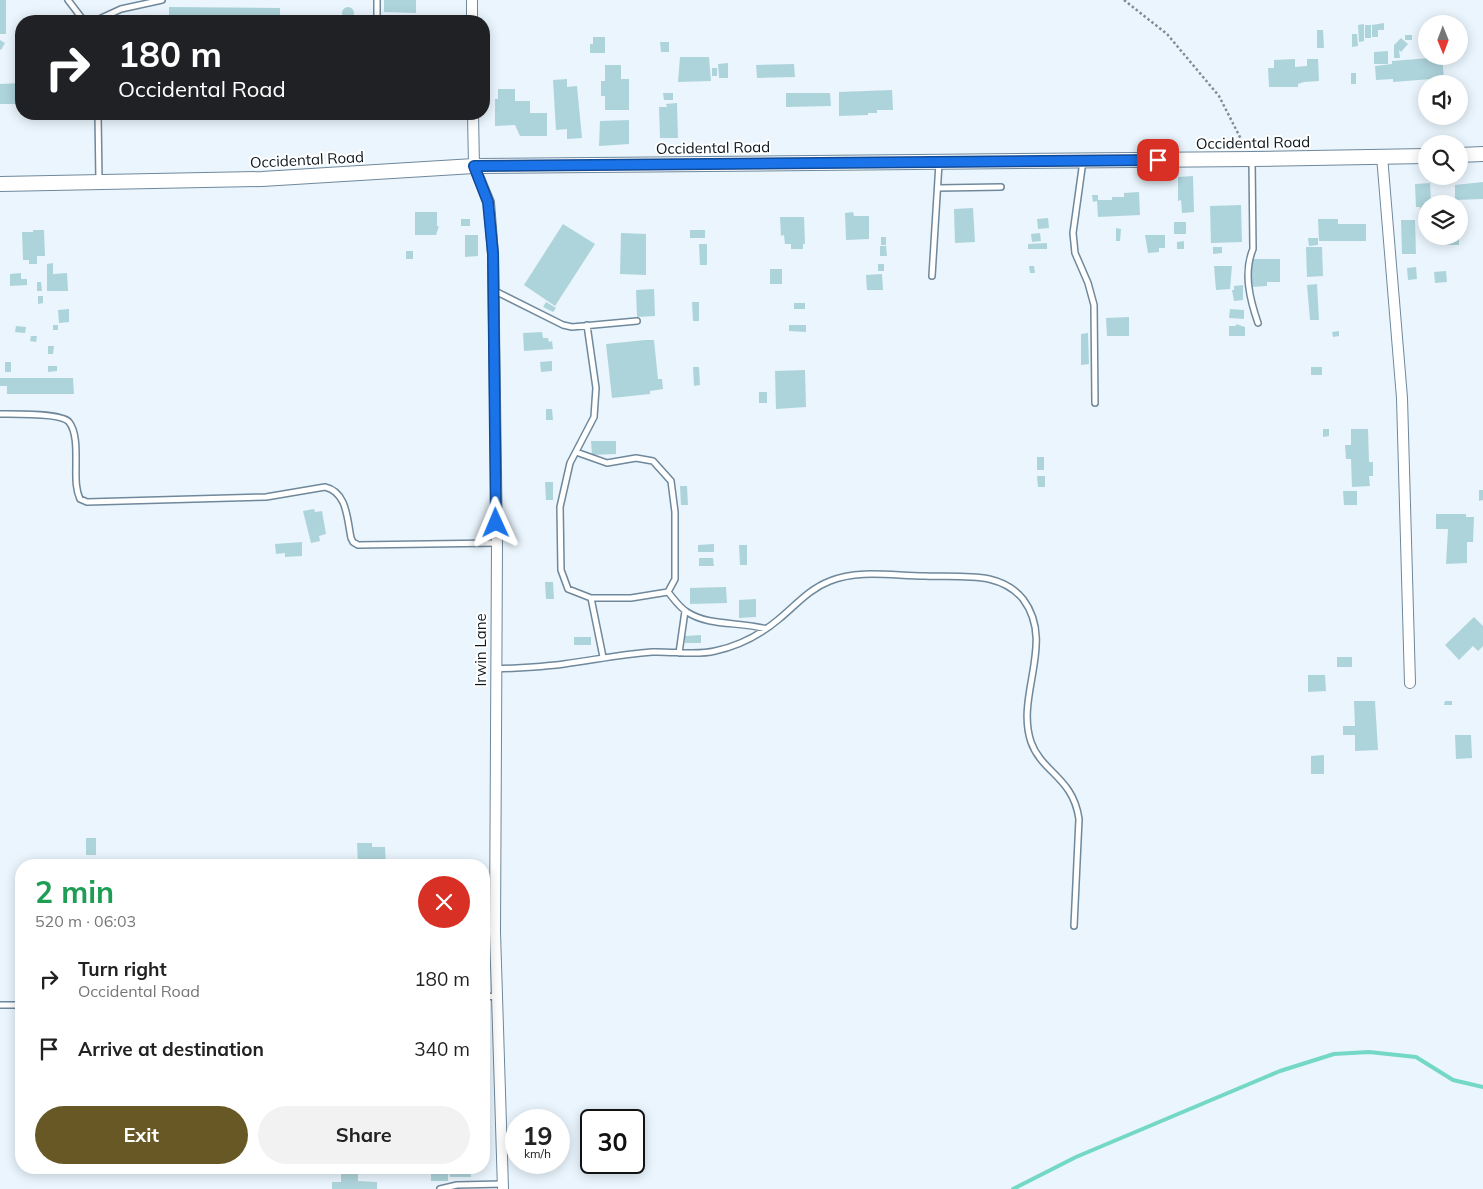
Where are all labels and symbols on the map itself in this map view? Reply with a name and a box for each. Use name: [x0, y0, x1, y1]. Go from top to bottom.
north arrow: [1418, 15, 1468, 65]
street label: Occidental Road: [1196, 132, 1310, 153]
street label: Occidental Road: [656, 137, 770, 158]
pin: [1137, 139, 1179, 181]
street label: Occidental Road: [249, 147, 365, 172]
position arrow: [469, 496, 521, 548]
street label: Irwin Lane: [471, 613, 490, 687]
speed limit sign: 30: [580, 1109, 645, 1174]

